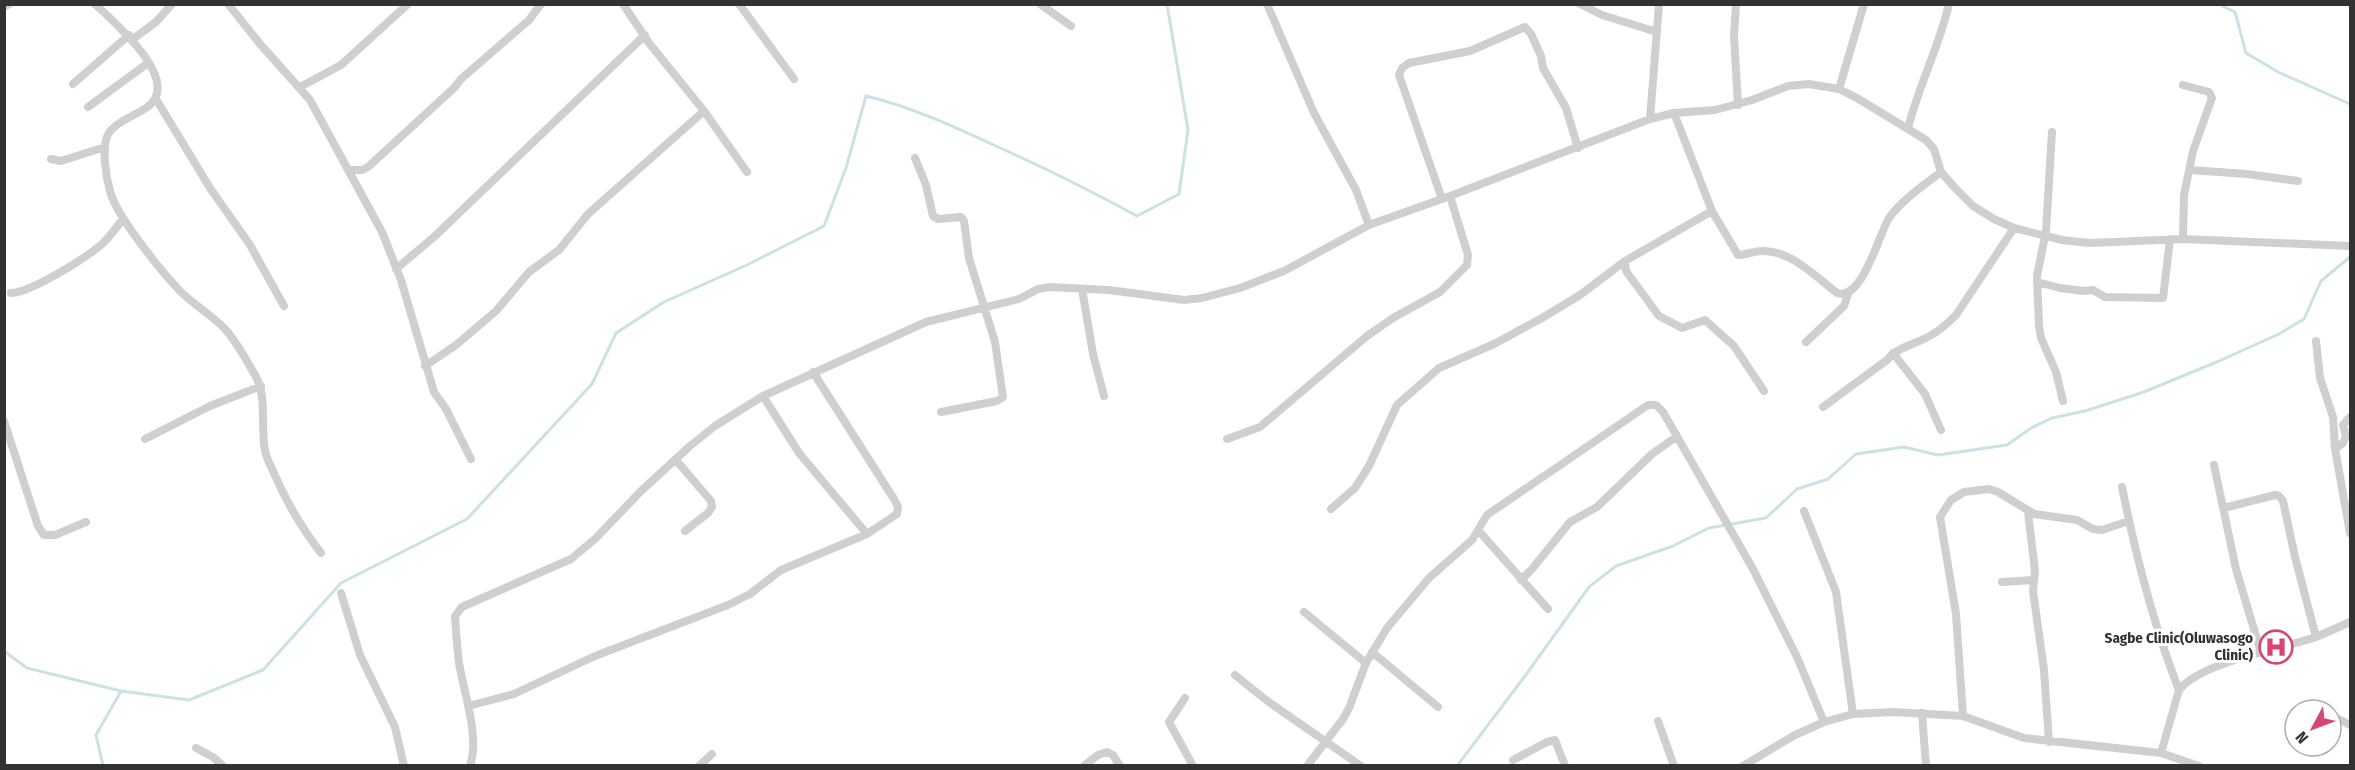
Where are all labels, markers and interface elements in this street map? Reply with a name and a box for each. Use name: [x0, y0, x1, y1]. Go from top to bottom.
place label: Sagbe Clinic(Oluwasogo Clinic): [2105, 629, 2253, 664]
hospital icon: Sagbe Clinic(Oluwasogo Clinic): [2258, 629, 2294, 665]
north arrow: [2283, 698, 2343, 758]
text: N: [2292, 728, 2312, 747]

